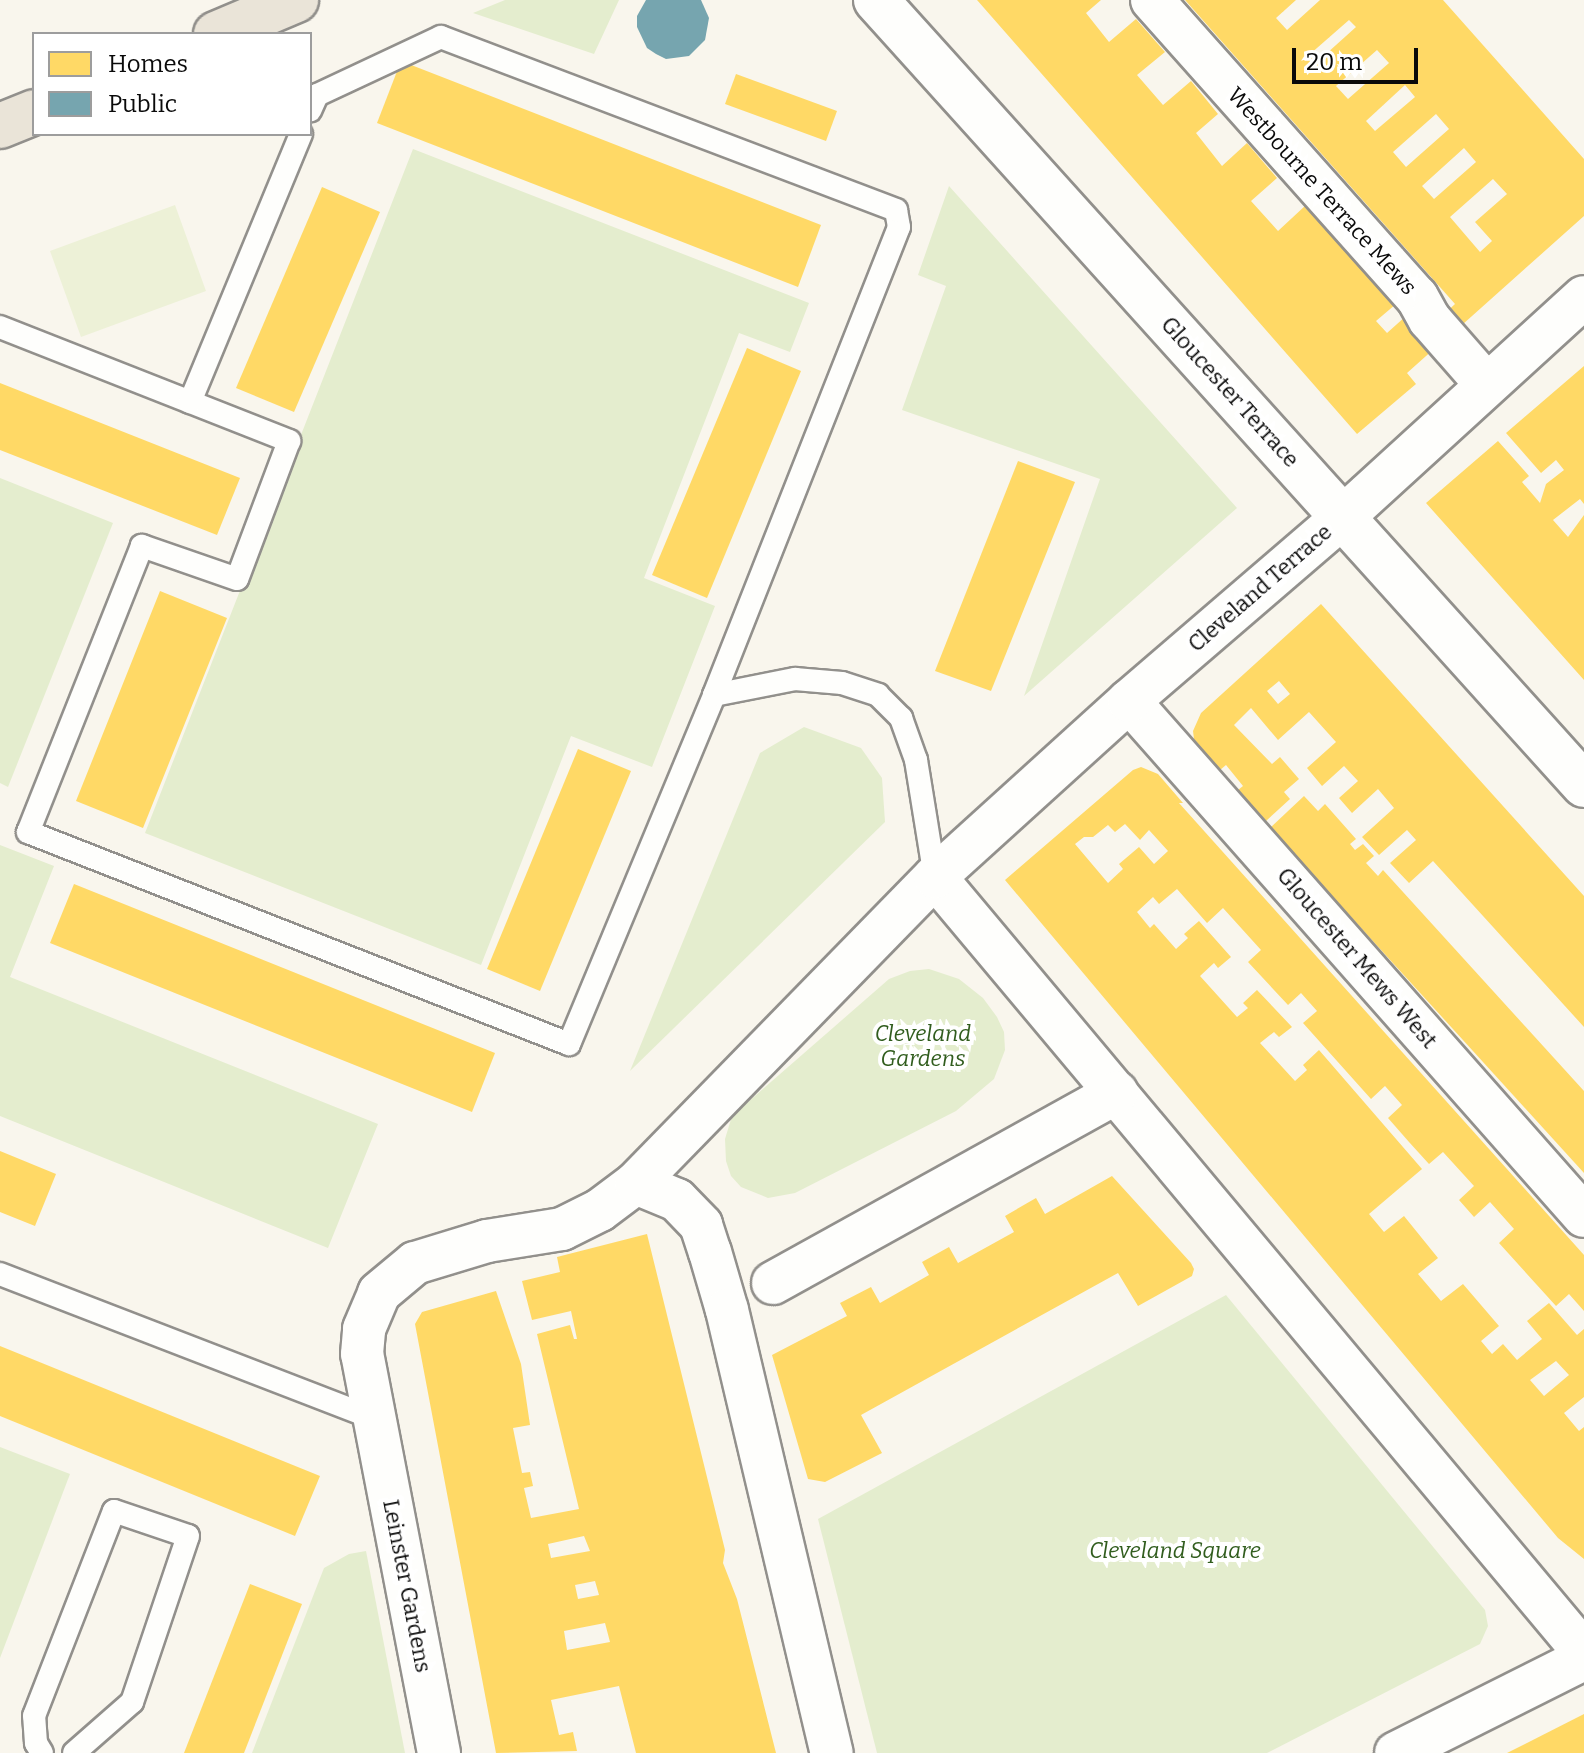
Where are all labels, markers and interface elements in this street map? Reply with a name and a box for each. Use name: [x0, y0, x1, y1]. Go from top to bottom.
legend: [32, 32, 312, 136]
scale bar: [1296, 32, 1422, 82]
text: 20 m: [1306, 48, 1362, 76]
text: Homes: [108, 50, 188, 78]
street label: Westbourne Terrace Mews: [1222, 82, 1422, 300]
text: Public: [108, 90, 177, 118]
street label: Gloucester Terrace: [1156, 311, 1304, 473]
street label: Cleveland Terrace: [1183, 519, 1337, 657]
street label: Gloucester Mews West: [1272, 863, 1442, 1053]
park label: Cleveland Gardens: [875, 1020, 971, 1072]
street label: Leinster Gardens: [377, 1497, 437, 1675]
park label: Cleveland Square: [1089, 1538, 1261, 1564]

